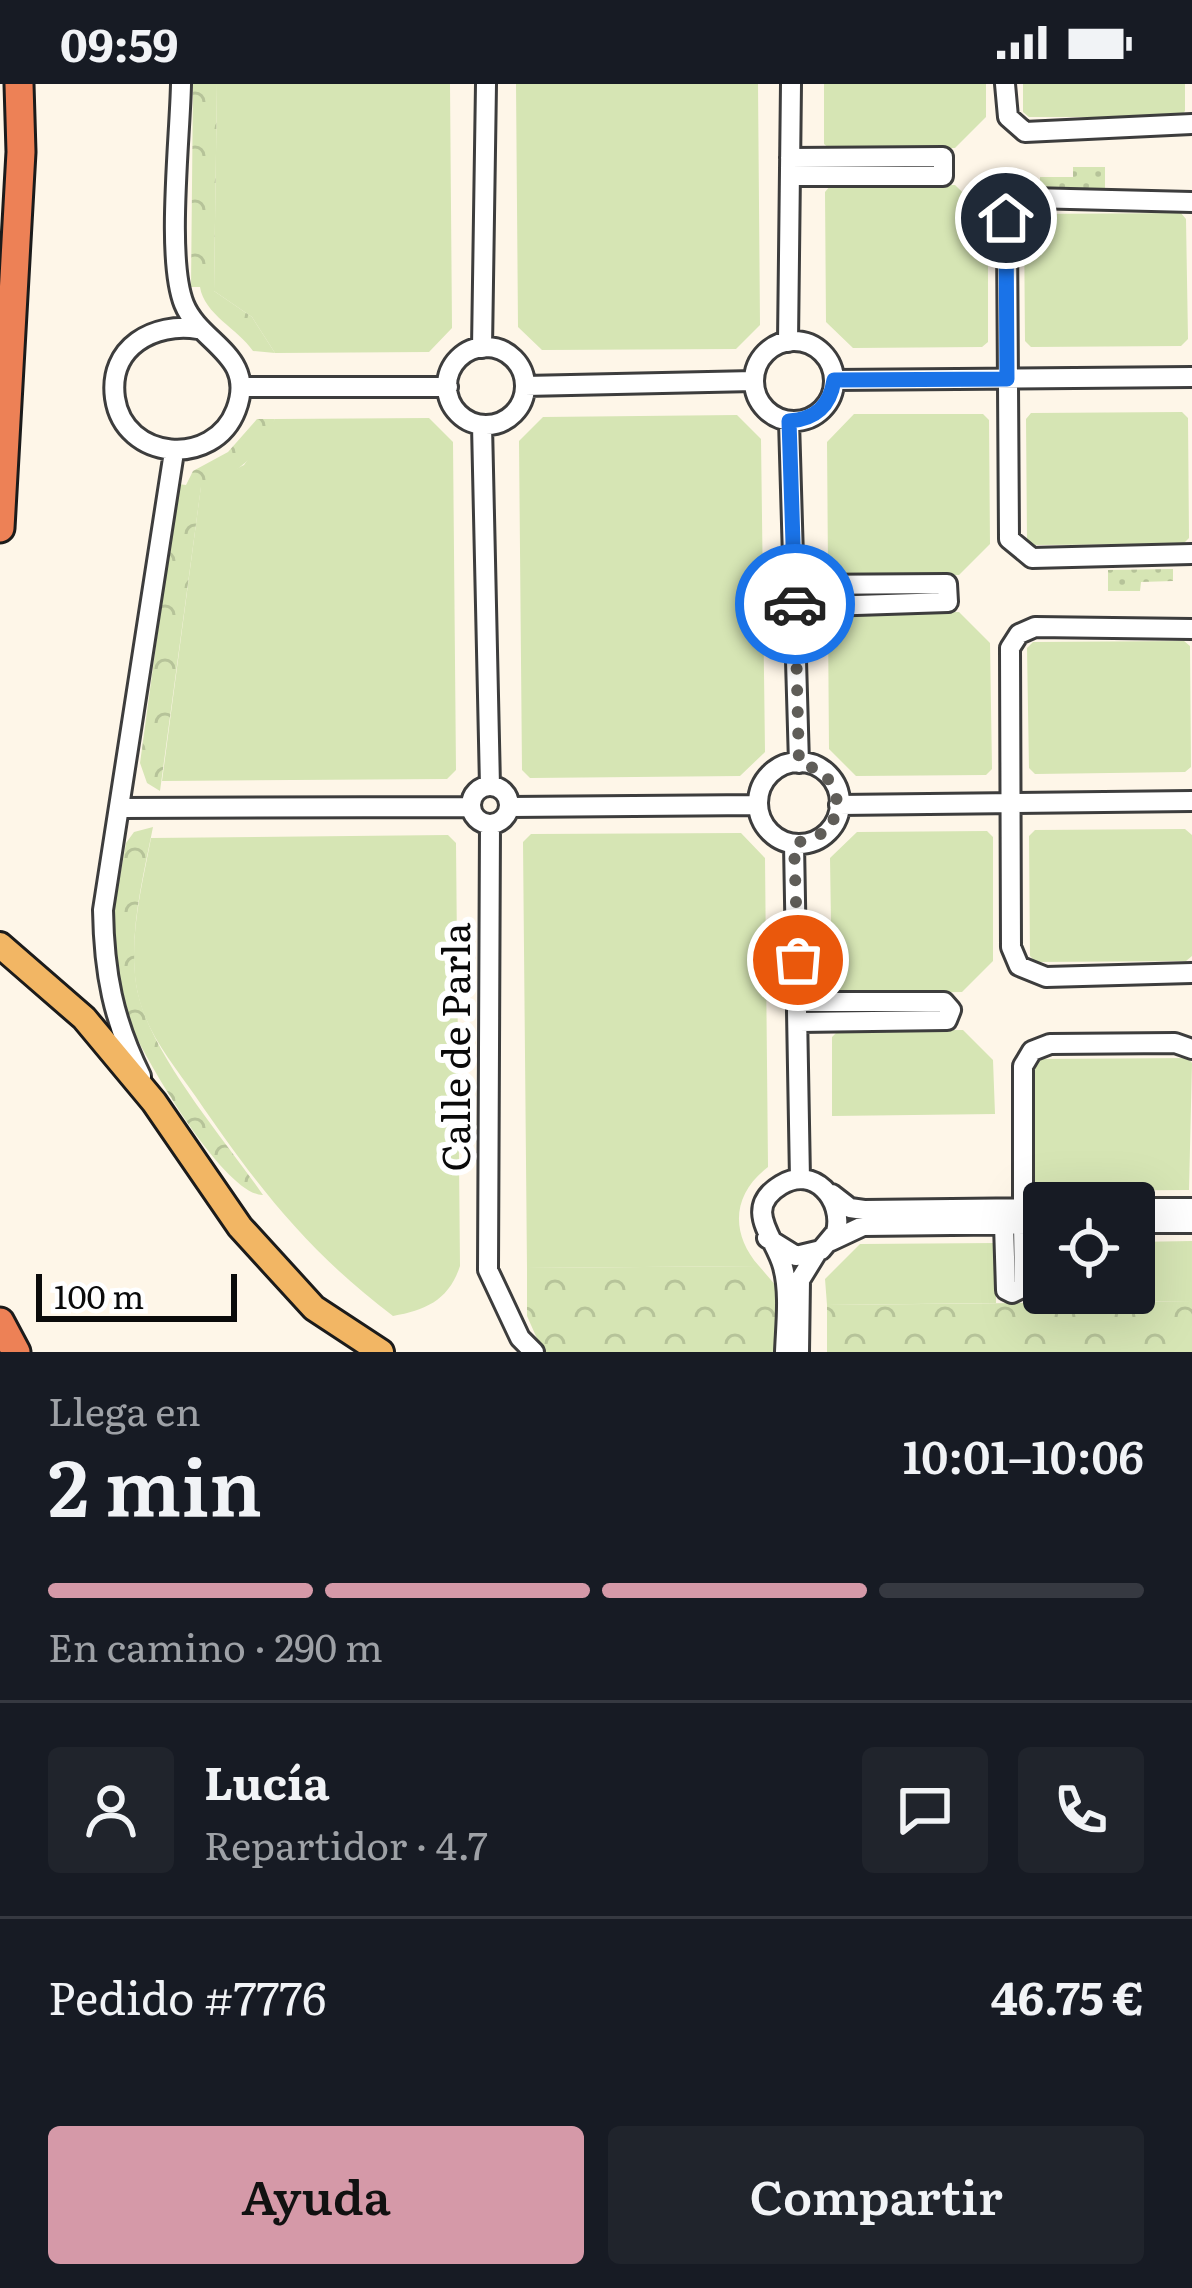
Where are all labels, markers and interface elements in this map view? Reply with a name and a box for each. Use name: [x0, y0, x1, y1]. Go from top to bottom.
text: 09:59: [60, 9, 178, 76]
pin: [955, 167, 1057, 269]
icon: home: [973, 185, 1039, 251]
courier: [735, 544, 855, 664]
icon: car: [762, 571, 828, 637]
pin: [747, 909, 849, 1011]
street label: Calle de Parla: [424, 922, 482, 1172]
icon: bag: [765, 927, 831, 993]
map controls: [1023, 1182, 1155, 1314]
button: locate: [1023, 1182, 1155, 1314]
scale bar: [36, 1268, 237, 1321]
text: 100 m: [54, 1270, 144, 1319]
text: Llega en: [48, 1380, 201, 1438]
text: 10:01–10:06: [903, 1421, 1144, 1488]
text: 2 min: [48, 1425, 262, 1541]
text: En camino · 290 m: [48, 1616, 383, 1674]
button: person: [48, 1747, 174, 1873]
text: Lucía: [204, 1747, 329, 1814]
button: chat: [862, 1747, 988, 1873]
button: phone: [1018, 1747, 1144, 1873]
text: Repartidor · 4.7: [204, 1814, 488, 1872]
text: Pedido #7776: [48, 1962, 326, 2029]
text: 46.75 €: [991, 1962, 1144, 2029]
button: Ayuda: [48, 2126, 584, 2264]
button: Compartir: [608, 2126, 1144, 2264]

